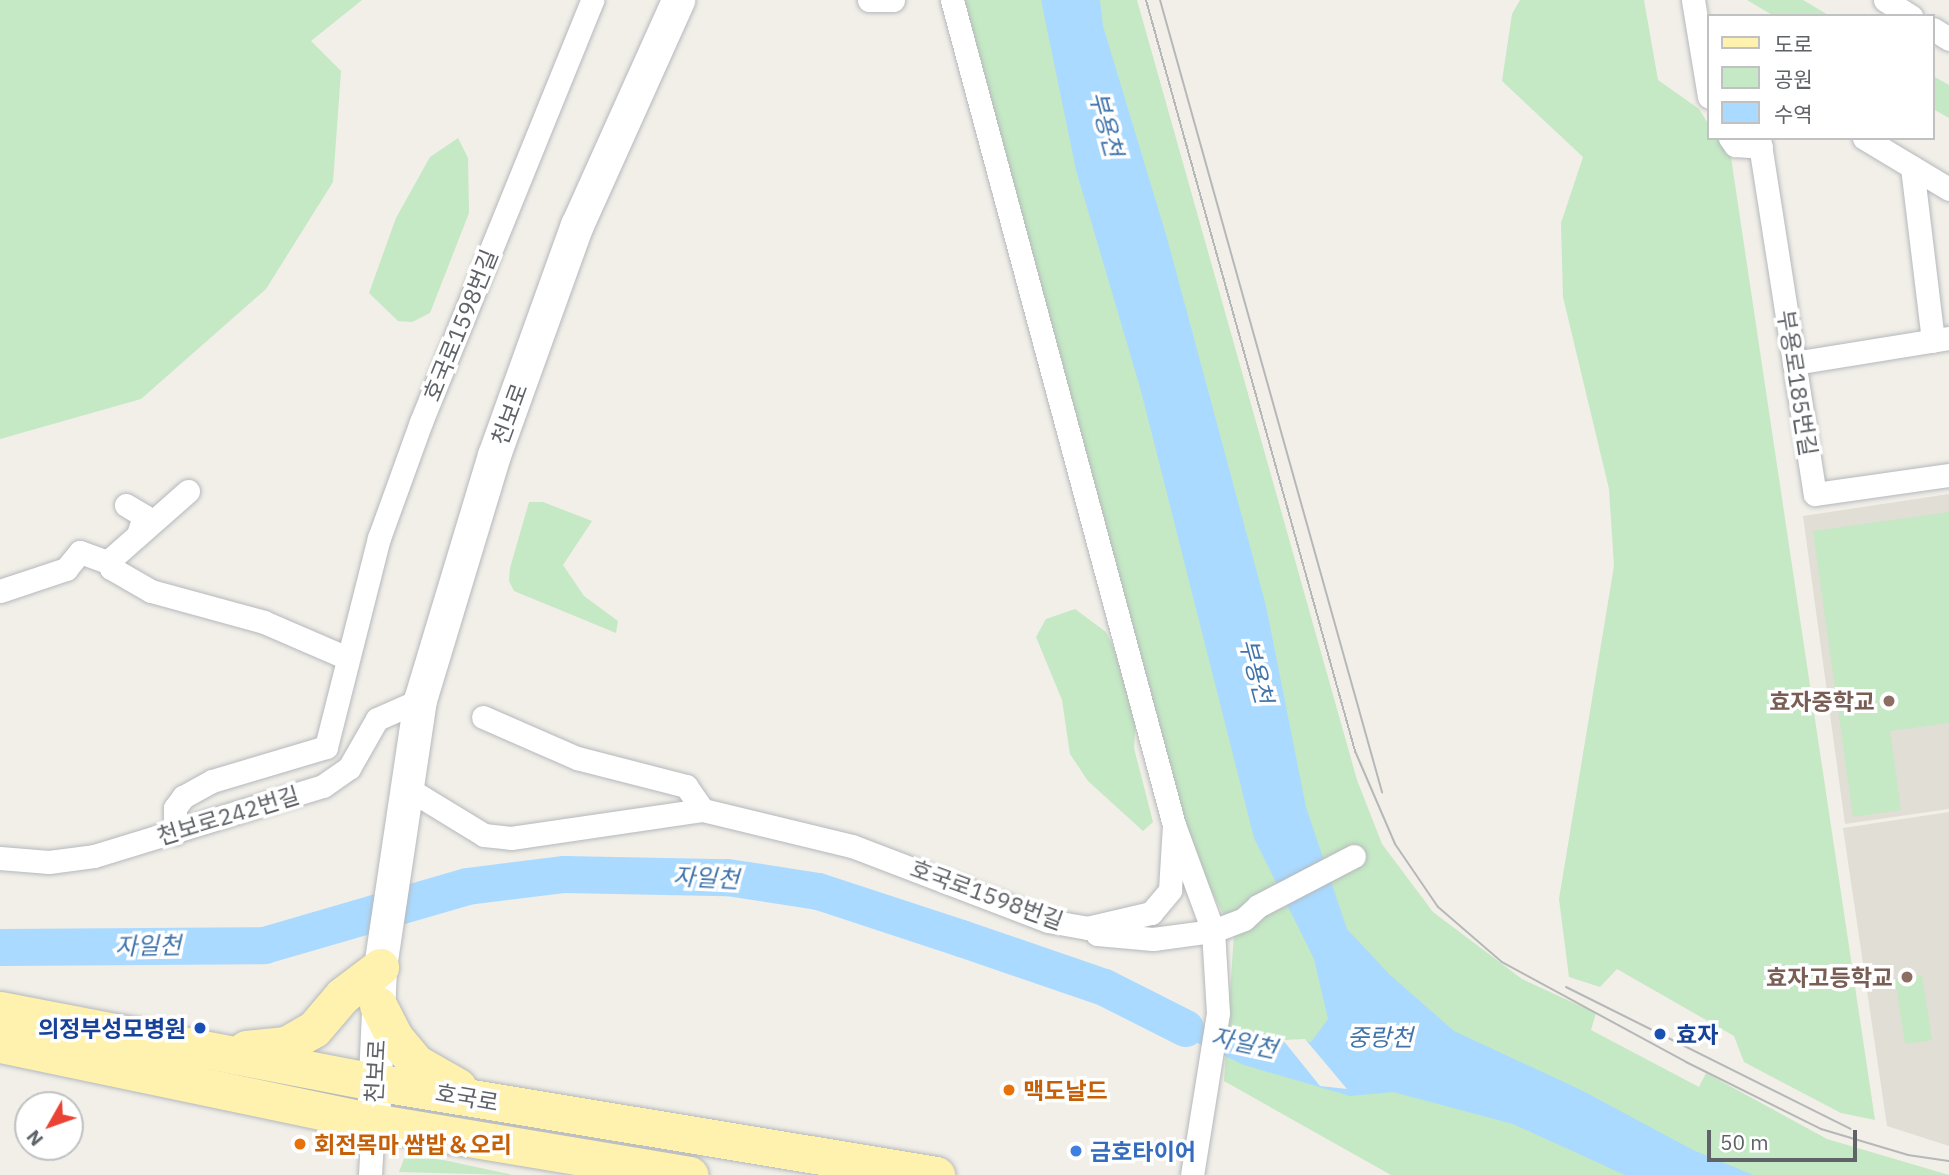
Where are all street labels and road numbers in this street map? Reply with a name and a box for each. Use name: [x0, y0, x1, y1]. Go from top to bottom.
street label: 호국로1598번길: [417, 245, 503, 405]
street label: 부용로185번길: [1773, 308, 1823, 458]
street label: 천보로: [485, 379, 533, 449]
street label: 천보로242번길: [154, 780, 302, 850]
street label: 호국로1598번길: [907, 853, 1067, 935]
street label: 천보로: [360, 1039, 390, 1103]
street label: 호국로: [433, 1078, 501, 1116]

